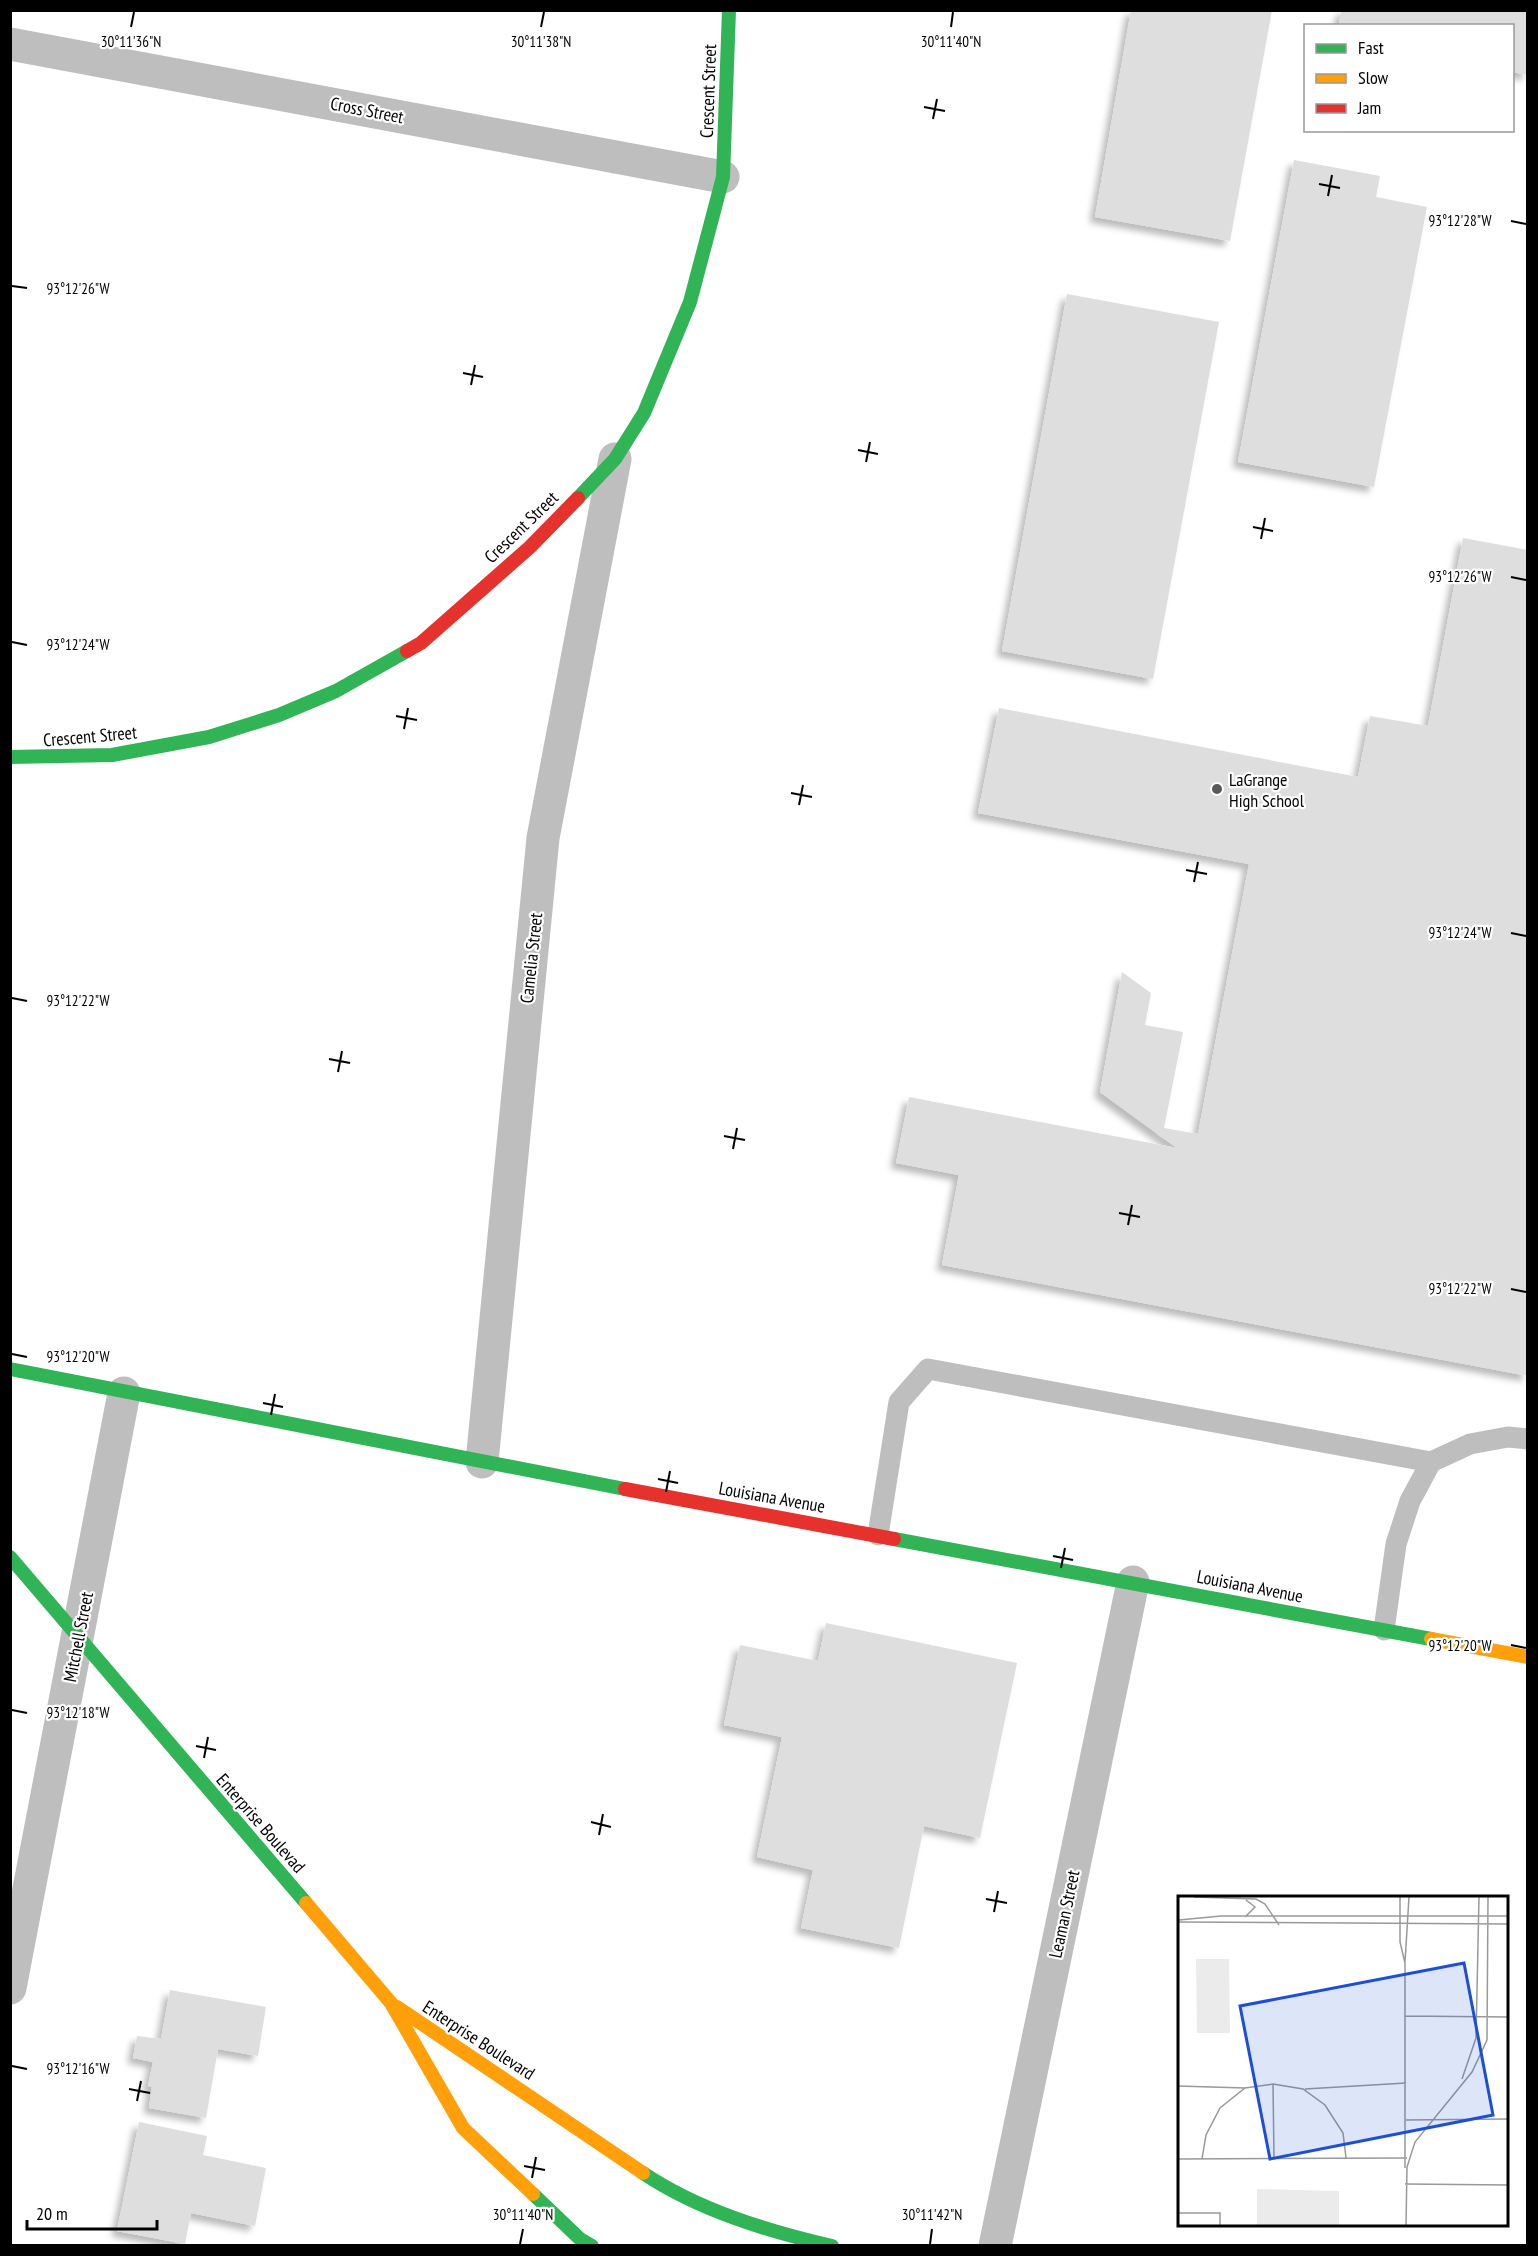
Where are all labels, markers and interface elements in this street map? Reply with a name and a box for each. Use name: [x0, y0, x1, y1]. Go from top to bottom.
legend: [1304, 24, 1514, 132]
text: 30°11'36"N: [101, 32, 161, 51]
text: 30°11'38"N: [511, 32, 571, 51]
text: 30°11'40"N: [921, 32, 981, 51]
text: Fast: [1358, 36, 1384, 59]
street label: Crescent Street: [695, 44, 721, 138]
text: Slow: [1358, 66, 1389, 89]
street label: Cross Street: [329, 92, 406, 128]
text: Jam: [1357, 96, 1381, 119]
text: 93°12'28"W: [1428, 211, 1492, 230]
text: 93°12'26"W: [46, 279, 110, 298]
street label: Crescent Street: [479, 486, 563, 568]
text: 93°12'26"W: [1428, 567, 1492, 586]
text: 93°12'24"W: [46, 635, 110, 654]
street label: Crescent Street: [42, 720, 138, 752]
place label: LaGrange High School: [1229, 768, 1305, 812]
marker: LaGrange High School: [1210, 782, 1224, 796]
street label: Camelia Street: [515, 912, 547, 1004]
text: 93°12'24"W: [1428, 923, 1492, 942]
text: 93°12'22"W: [46, 991, 110, 1010]
text: 93°12'22"W: [1428, 1279, 1492, 1298]
text: 93°12'20"W: [46, 1347, 110, 1366]
street label: Louisiana Avenue: [717, 1476, 827, 1518]
street label: Louisiana Avenue: [1195, 1564, 1305, 1608]
street label: Mitchell Street: [58, 1590, 98, 1684]
text: 93°12'20"W: [1428, 1636, 1492, 1655]
text: 93°12'18"W: [46, 1703, 110, 1722]
street label: Enterprise Boulevad: [212, 1769, 310, 1877]
street label: Leaman Street: [1043, 1868, 1085, 1960]
inset map: [1178, 1896, 1508, 2226]
street label: Enterprise Boulevard: [419, 1995, 539, 2085]
text: 93°12'16"W: [46, 2059, 110, 2078]
scale bar: [27, 2193, 158, 2231]
text: 20 m: [36, 2202, 68, 2225]
text: 30°11'40"N: [493, 2205, 553, 2224]
text: 30°11'42"N: [902, 2205, 962, 2224]

